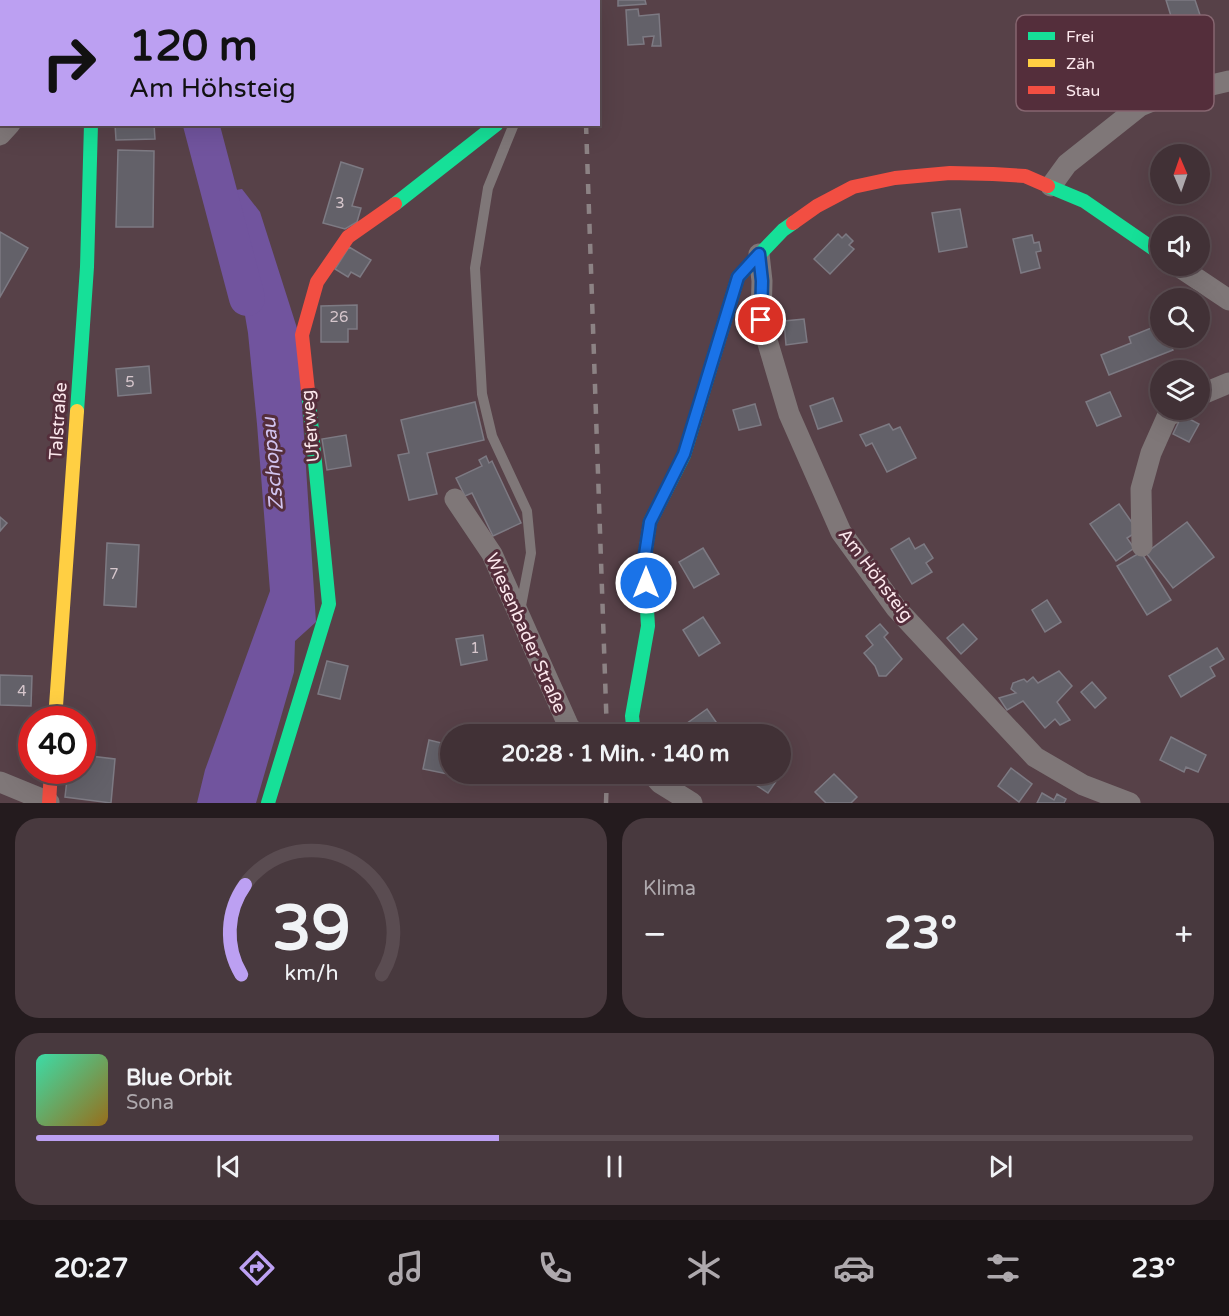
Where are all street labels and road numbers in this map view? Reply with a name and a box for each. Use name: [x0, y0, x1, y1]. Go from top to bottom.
street label: Talstraße: [44, 381, 72, 461]
street label: Uferweg: [296, 389, 324, 463]
street label: Am Höhsteig: [834, 524, 918, 626]
street label: Wiesenbader Straße: [481, 550, 571, 716]

